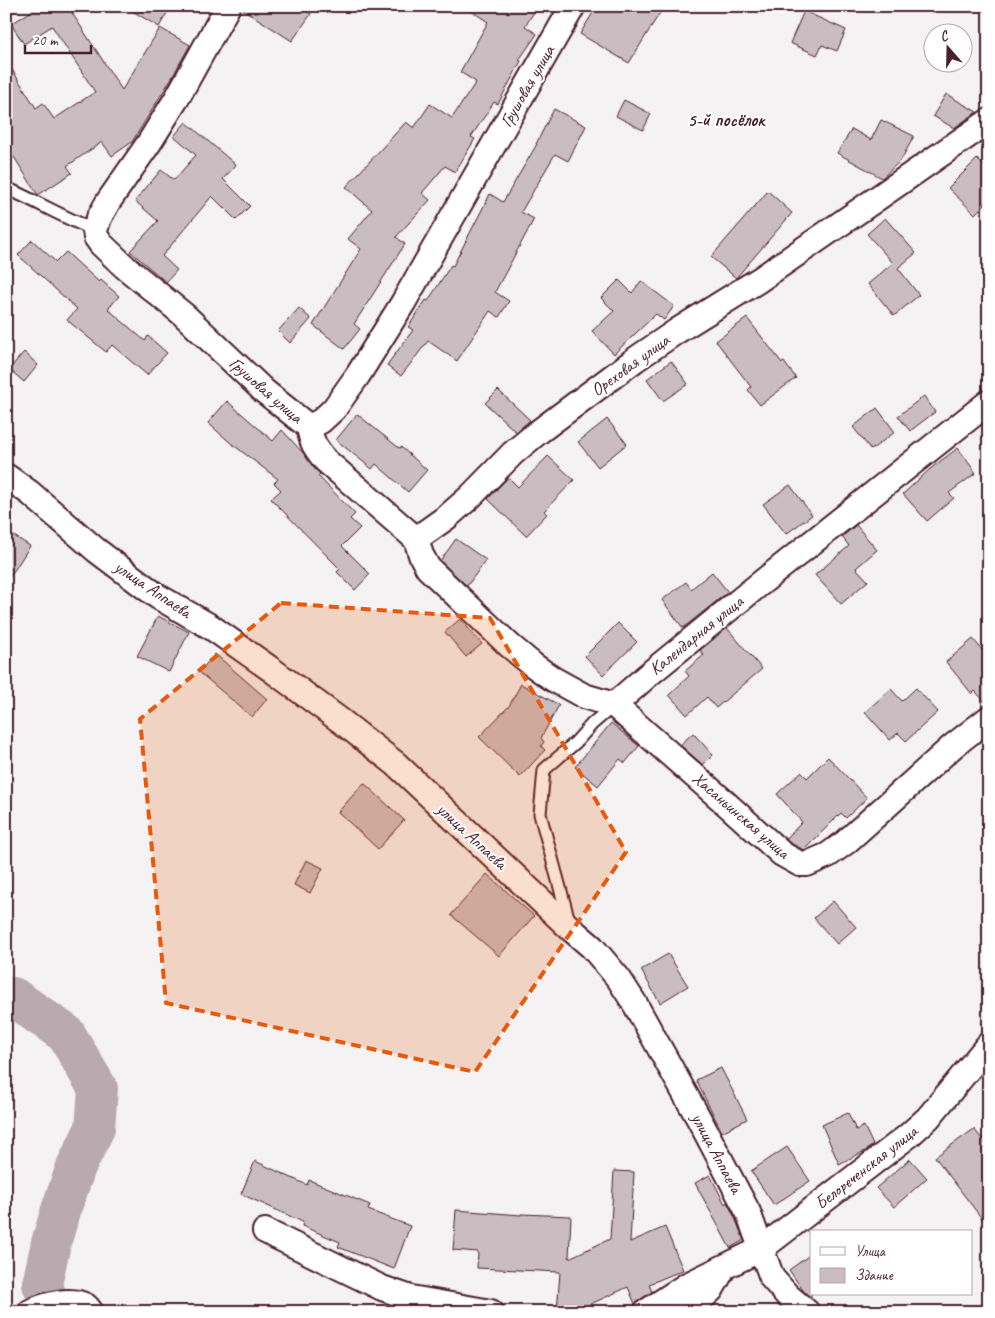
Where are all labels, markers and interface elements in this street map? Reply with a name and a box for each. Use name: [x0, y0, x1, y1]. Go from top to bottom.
scale bar: [25, 22, 91, 54]
north arrow: [922, 22, 972, 72]
text: С: [938, 26, 952, 45]
text: 20 m: [32, 31, 59, 50]
street label: Грушовая улица: [495, 40, 560, 131]
district label: 5-й посёлок: [687, 108, 766, 132]
street label: Ореховая улица: [586, 328, 674, 401]
street label: Грушовая улица: [225, 352, 308, 429]
street label: улица Аппаева: [110, 555, 197, 624]
street label: Календарная улица: [645, 589, 749, 680]
street label: Хасаньинская улица: [688, 767, 795, 864]
street label: улица Аппаева: [432, 797, 513, 875]
street label: улица Аппаева: [686, 1108, 748, 1198]
street label: Белореченская улица: [810, 1119, 923, 1214]
legend: [810, 1230, 972, 1296]
text: Улица: [855, 1242, 886, 1261]
text: Здание: [855, 1266, 894, 1285]

